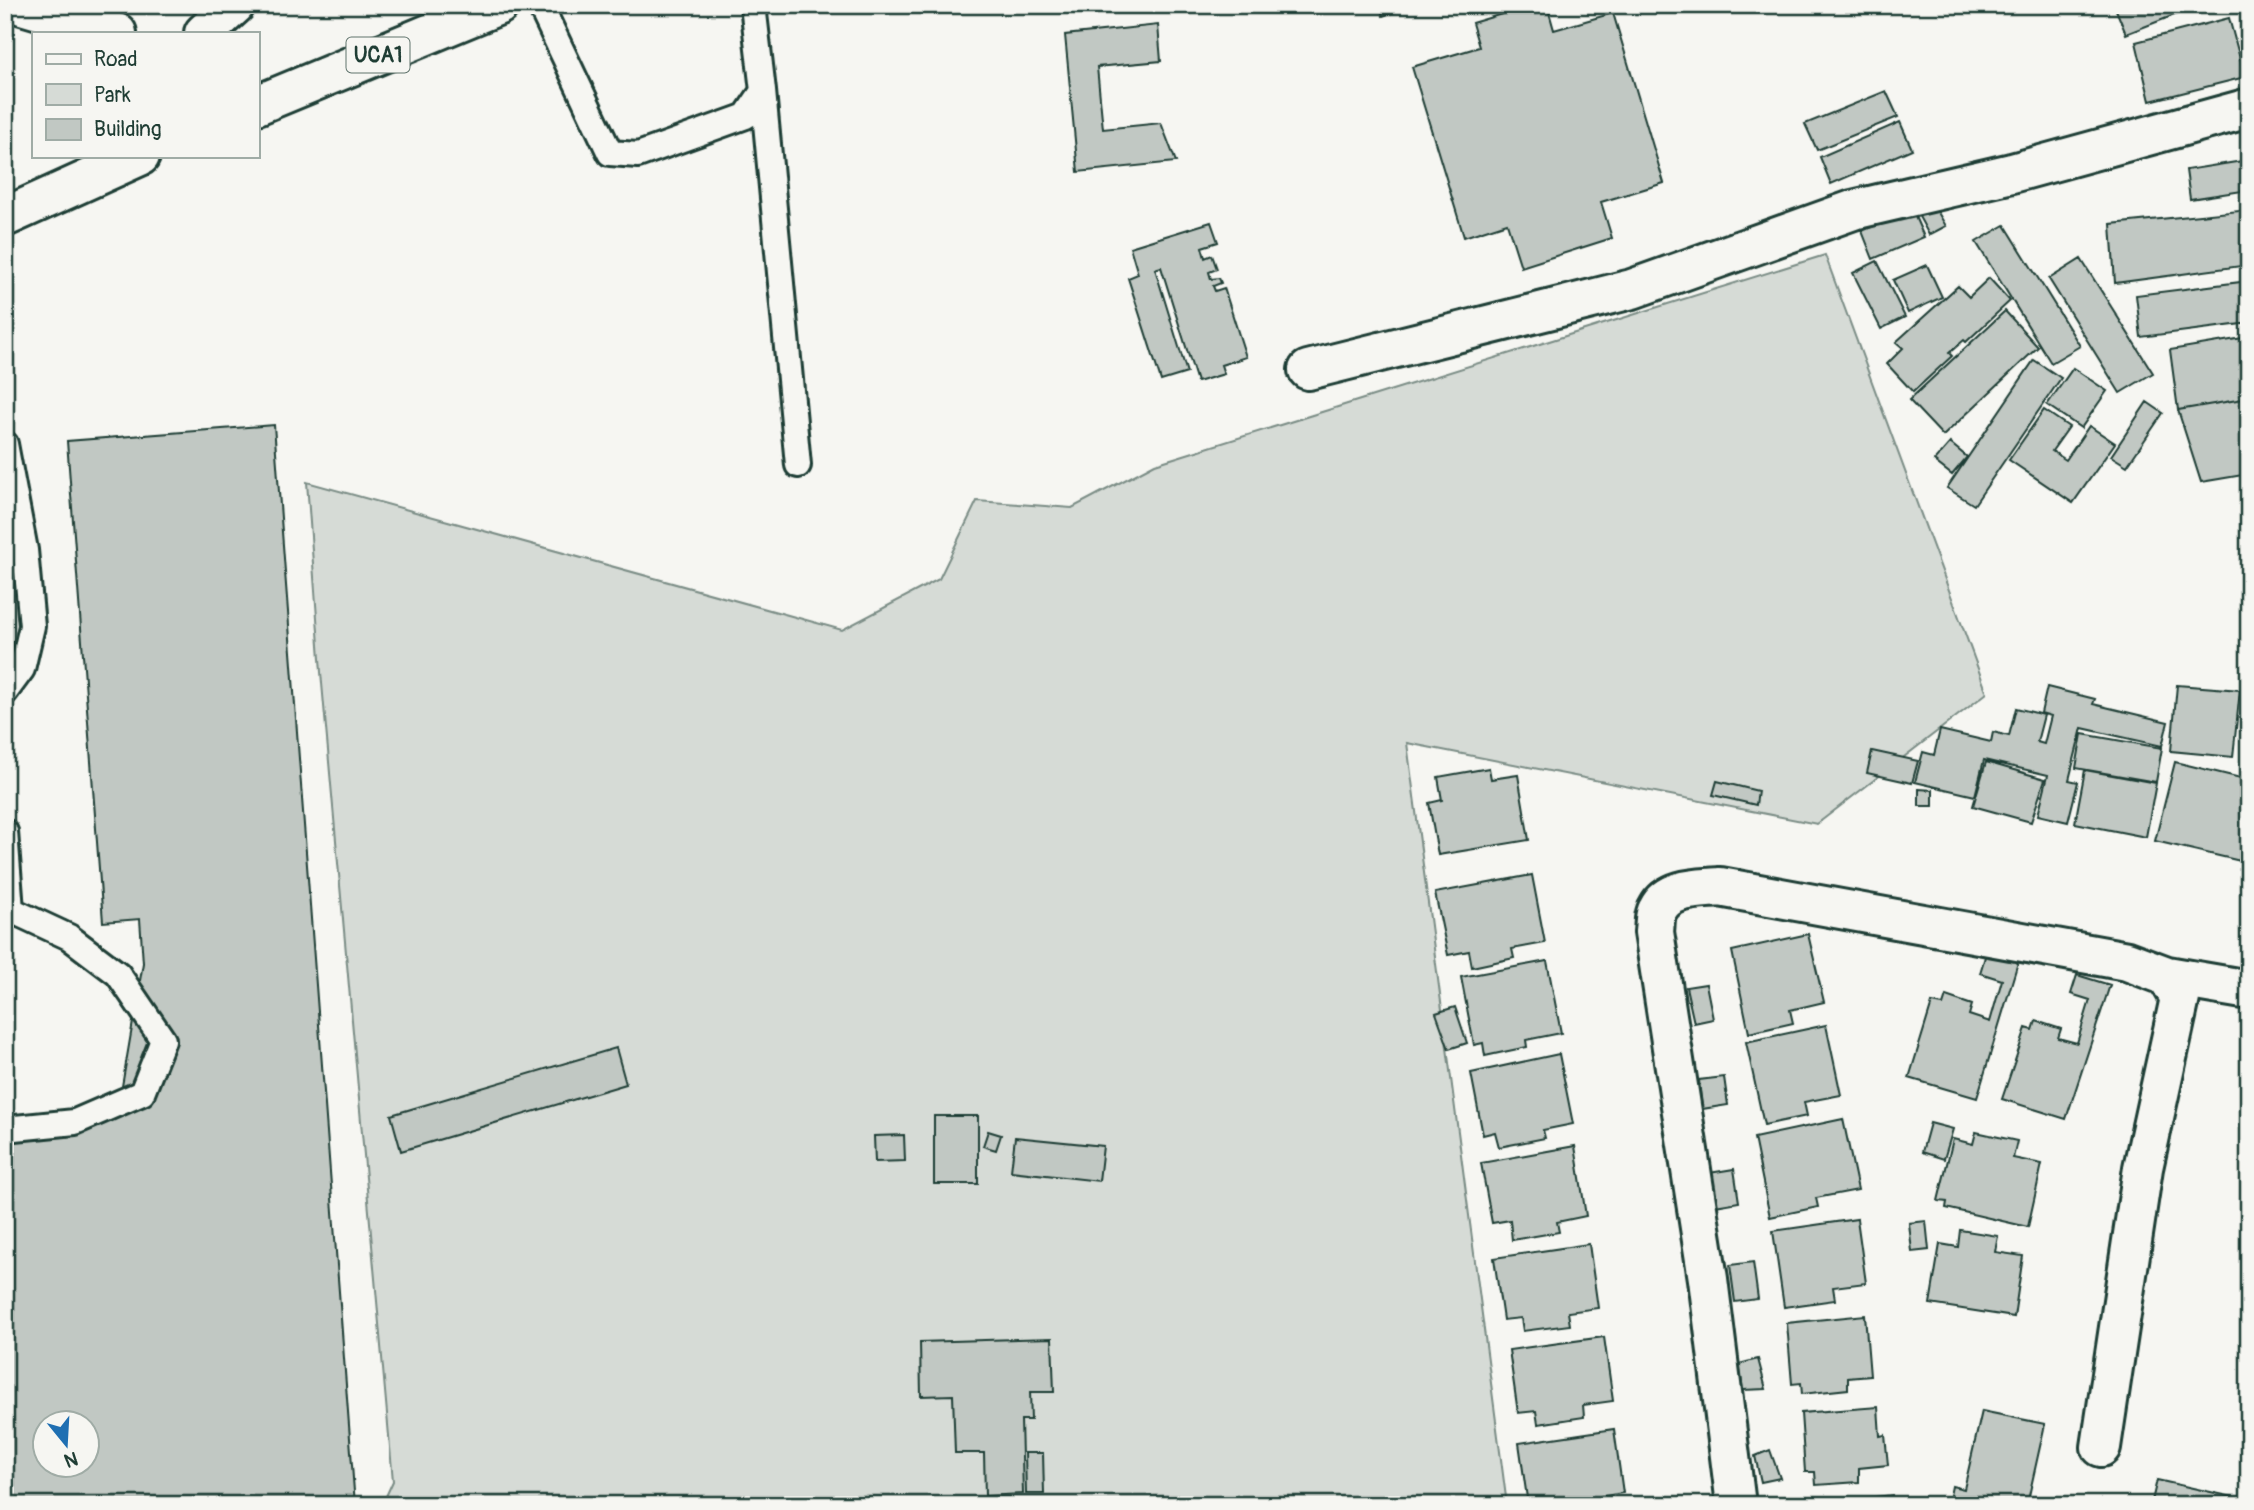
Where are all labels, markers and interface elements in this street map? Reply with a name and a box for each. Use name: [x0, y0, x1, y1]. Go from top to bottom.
legend: [32, 32, 259, 158]
road number: UCA1: [346, 38, 410, 72]
text: Road: [94, 46, 138, 73]
text: Park: [94, 82, 131, 109]
text: Building: [94, 116, 161, 143]
north arrow: [32, 1408, 102, 1478]
text: N: [61, 1446, 81, 1473]

